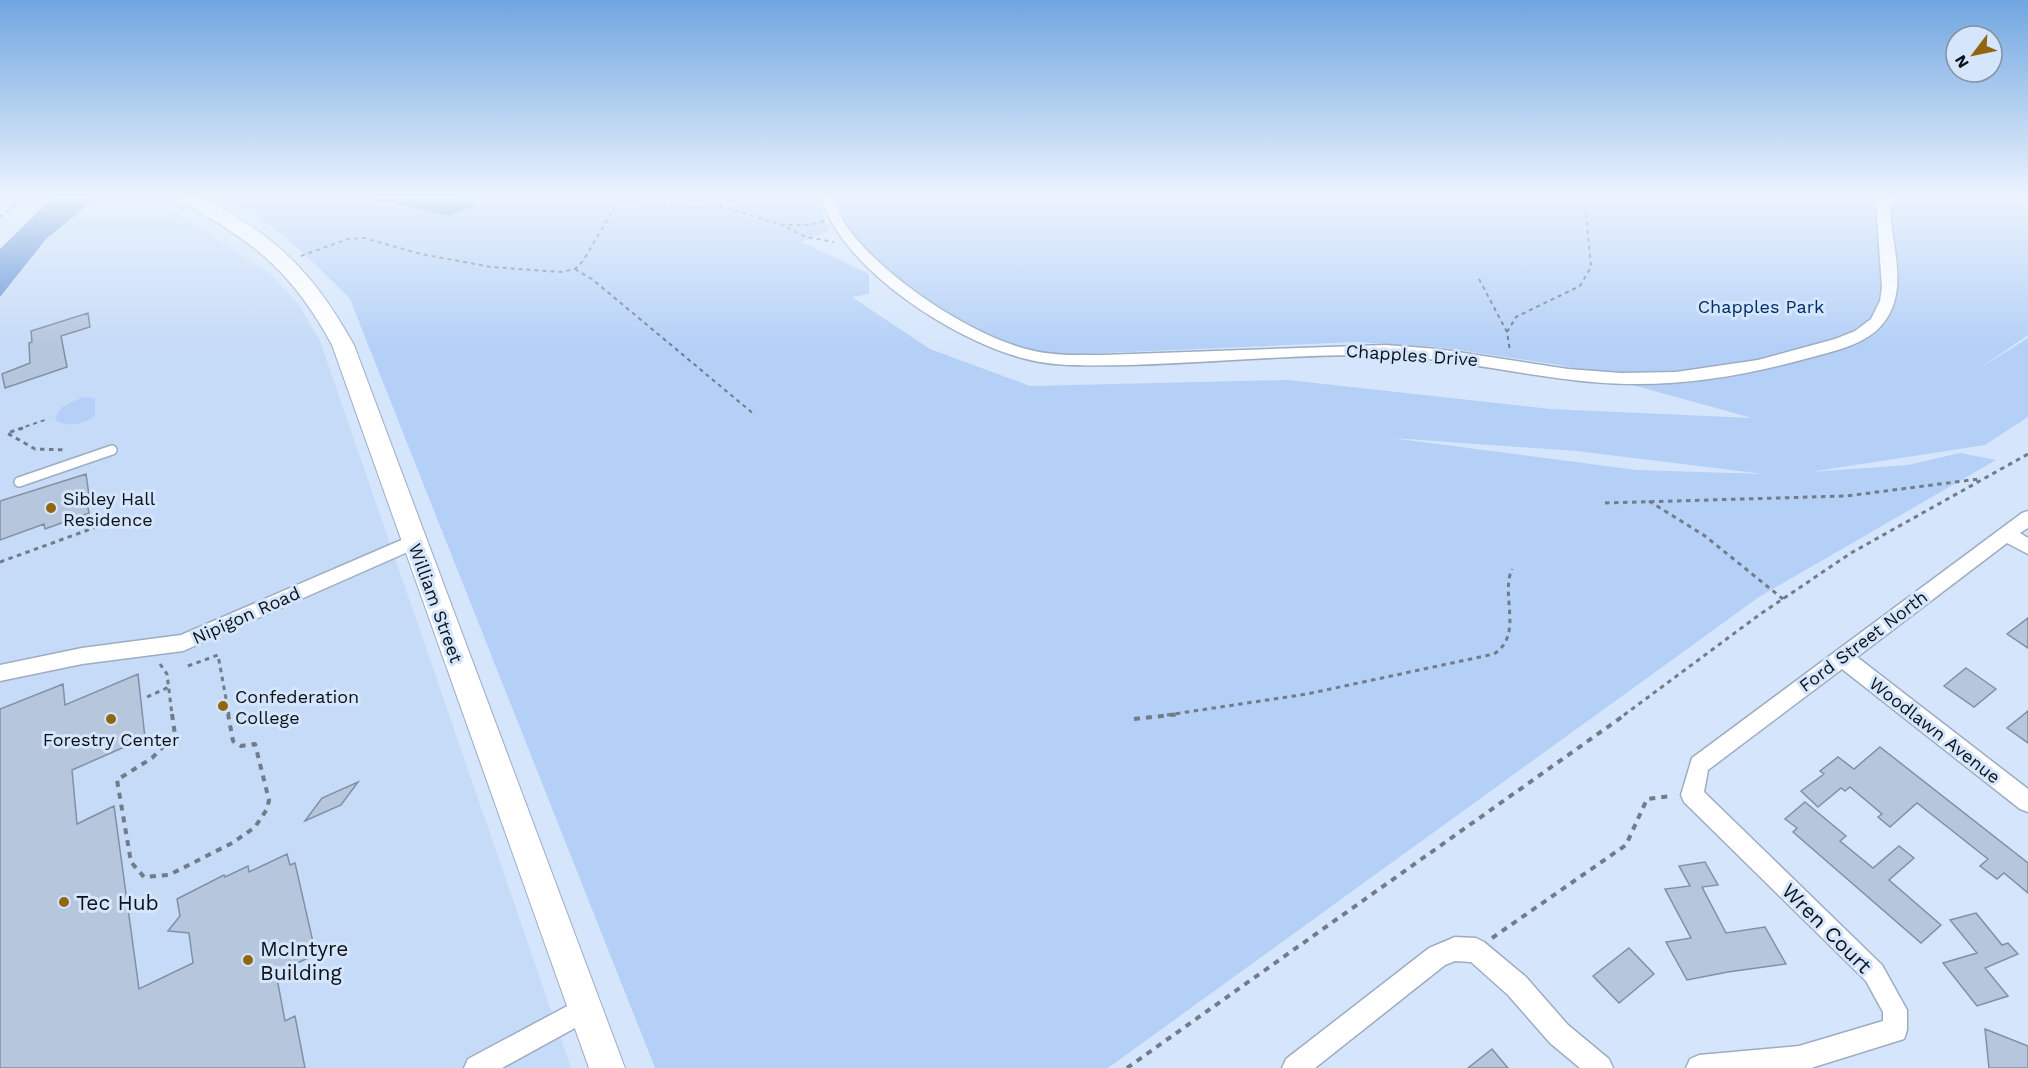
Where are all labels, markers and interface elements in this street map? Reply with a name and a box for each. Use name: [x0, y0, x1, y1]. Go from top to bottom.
north arrow: [1944, 24, 2004, 84]
text: N: [1951, 52, 1973, 72]
park label: Chapples Park: [1698, 296, 1824, 317]
street label: Chapples Drive: [1345, 340, 1479, 370]
place label: Sibley Hall Residence: [63, 488, 156, 530]
marker: Sibley Hall Residence: [44, 501, 58, 515]
street label: William Street: [405, 540, 467, 666]
street label: Nipigon Road: [189, 582, 303, 648]
street label: Ford Street North: [1795, 586, 1931, 696]
street label: Woodlawn Avenue: [1865, 672, 2005, 788]
place label: Confederation College: [235, 686, 359, 728]
marker: Confederation College: [216, 699, 230, 713]
marker: Forestry Center: [104, 712, 118, 726]
place label: Forestry Center: [43, 729, 179, 750]
street label: Wren Court: [1777, 878, 1877, 978]
place label: Tec Hub: [76, 890, 159, 915]
marker: Tec Hub: [57, 895, 71, 909]
place label: McIntyre Building: [260, 936, 348, 985]
marker: McIntyre Building: [241, 953, 255, 967]

